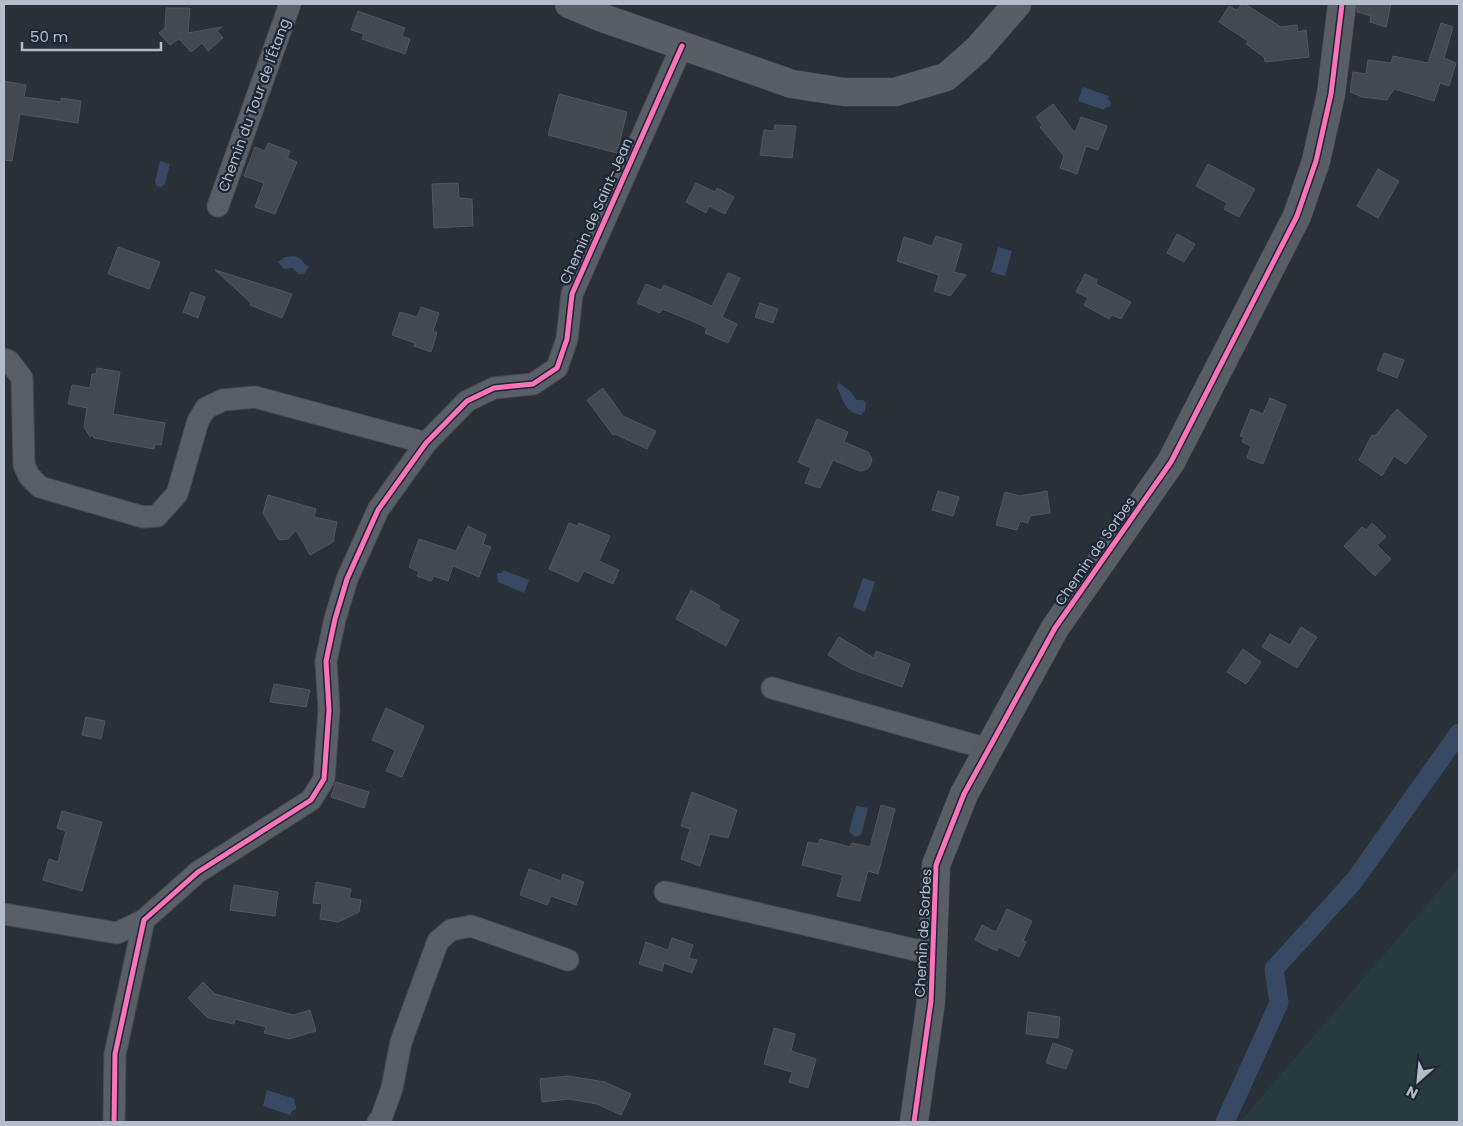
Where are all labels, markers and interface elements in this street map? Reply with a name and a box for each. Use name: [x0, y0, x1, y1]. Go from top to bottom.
street label: Chemin du Tour de l'Étang: [213, 15, 295, 195]
scale bar: [22, 20, 161, 52]
text: 50 m: [30, 26, 68, 47]
street label: Chemin de Saint-Jean: [555, 135, 637, 287]
street label: Chemin de Sorbes: [1050, 493, 1140, 609]
street label: Chemin de Sorbes: [910, 868, 936, 998]
north arrow: [1393, 1056, 1443, 1106]
text: N: [1403, 1081, 1421, 1104]

